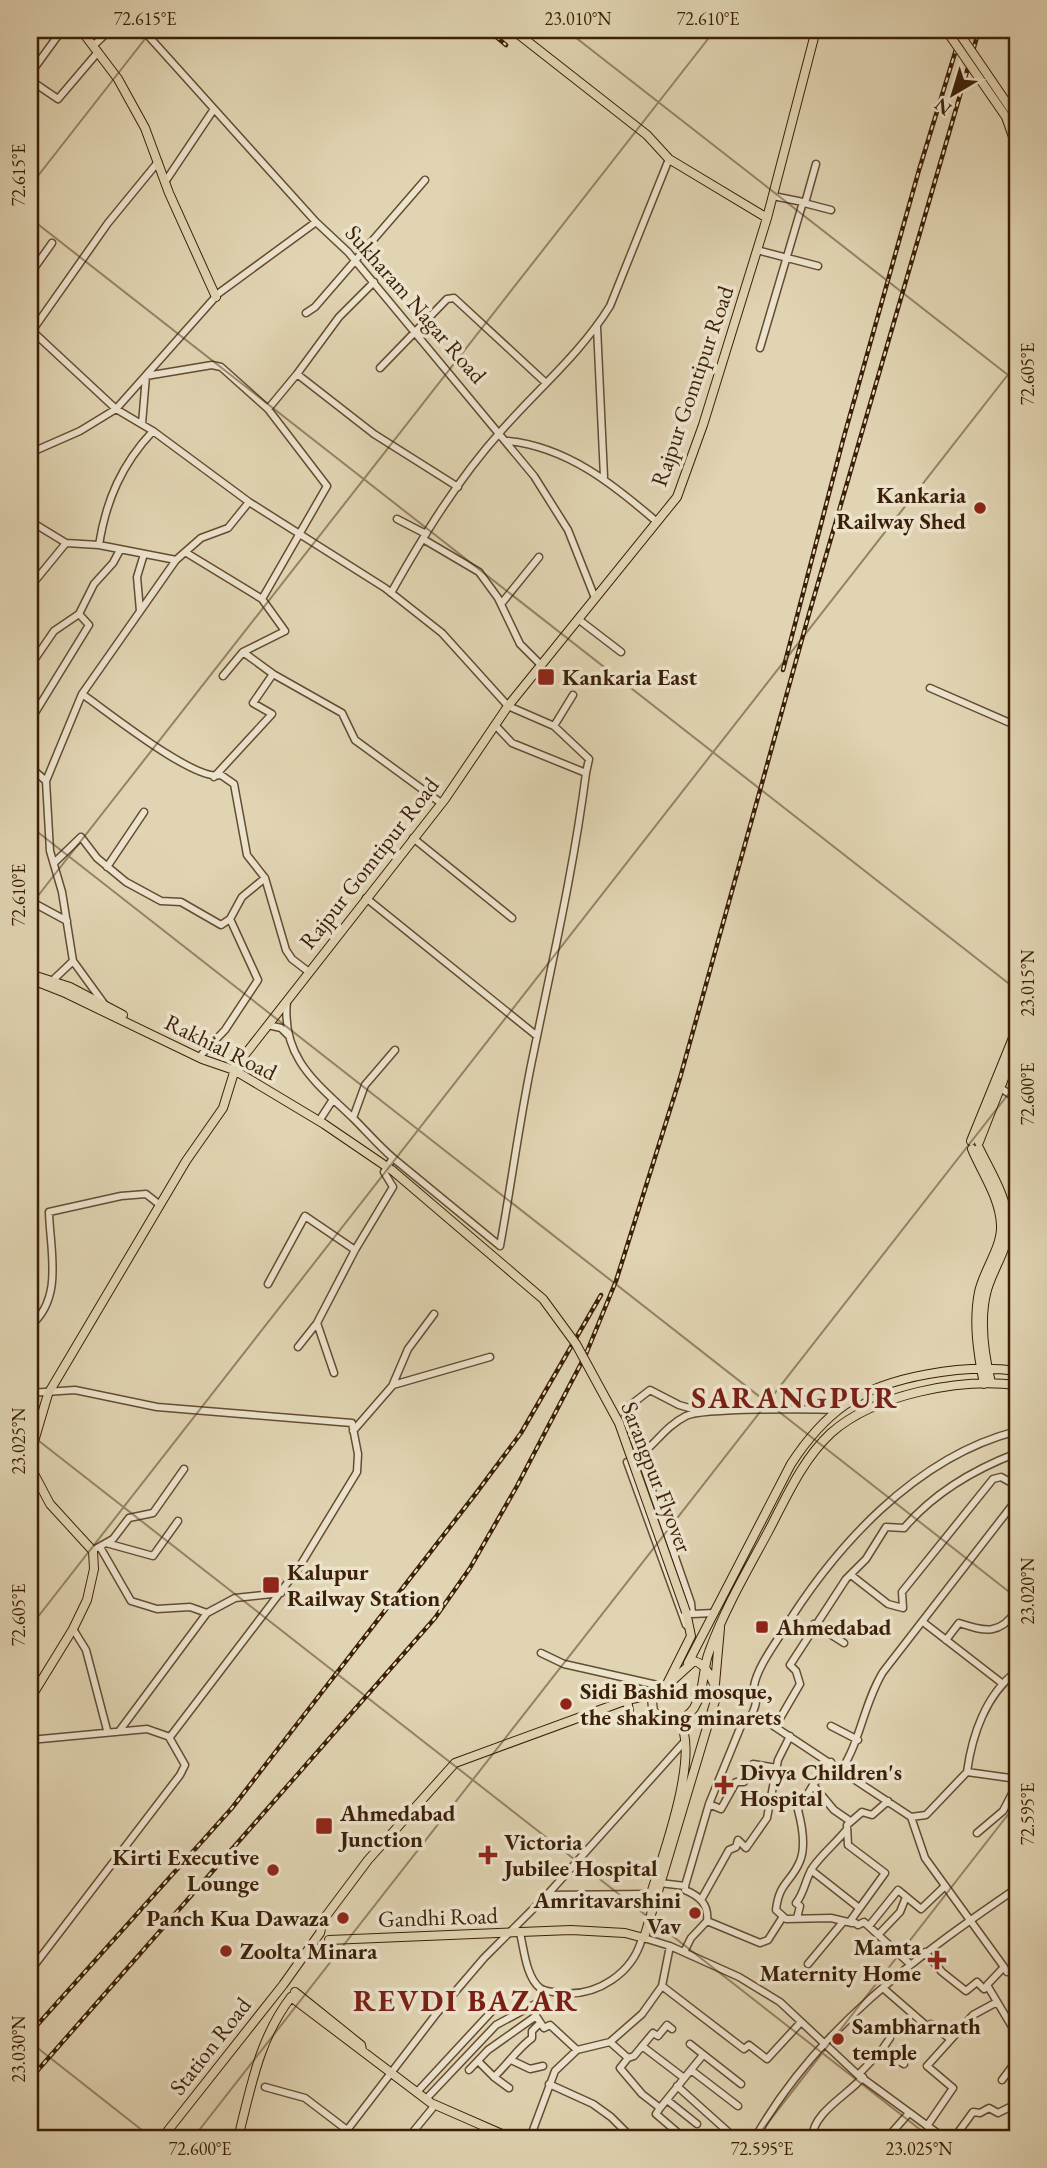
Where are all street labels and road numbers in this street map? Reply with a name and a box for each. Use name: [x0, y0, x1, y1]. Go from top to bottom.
street label: Sukharam Nagar Road: [339, 218, 493, 390]
street label: Rajpur Gomtipur Road: [644, 281, 741, 490]
street label: Rajpur Gomtipur Road: [292, 771, 446, 955]
street label: Rakhial Road: [160, 1007, 282, 1087]
street label: Sarangpur Flyover: [614, 1397, 700, 1557]
street label: Gandhi Road: [378, 1900, 499, 1934]
street label: Station Road: [162, 1991, 258, 2101]

